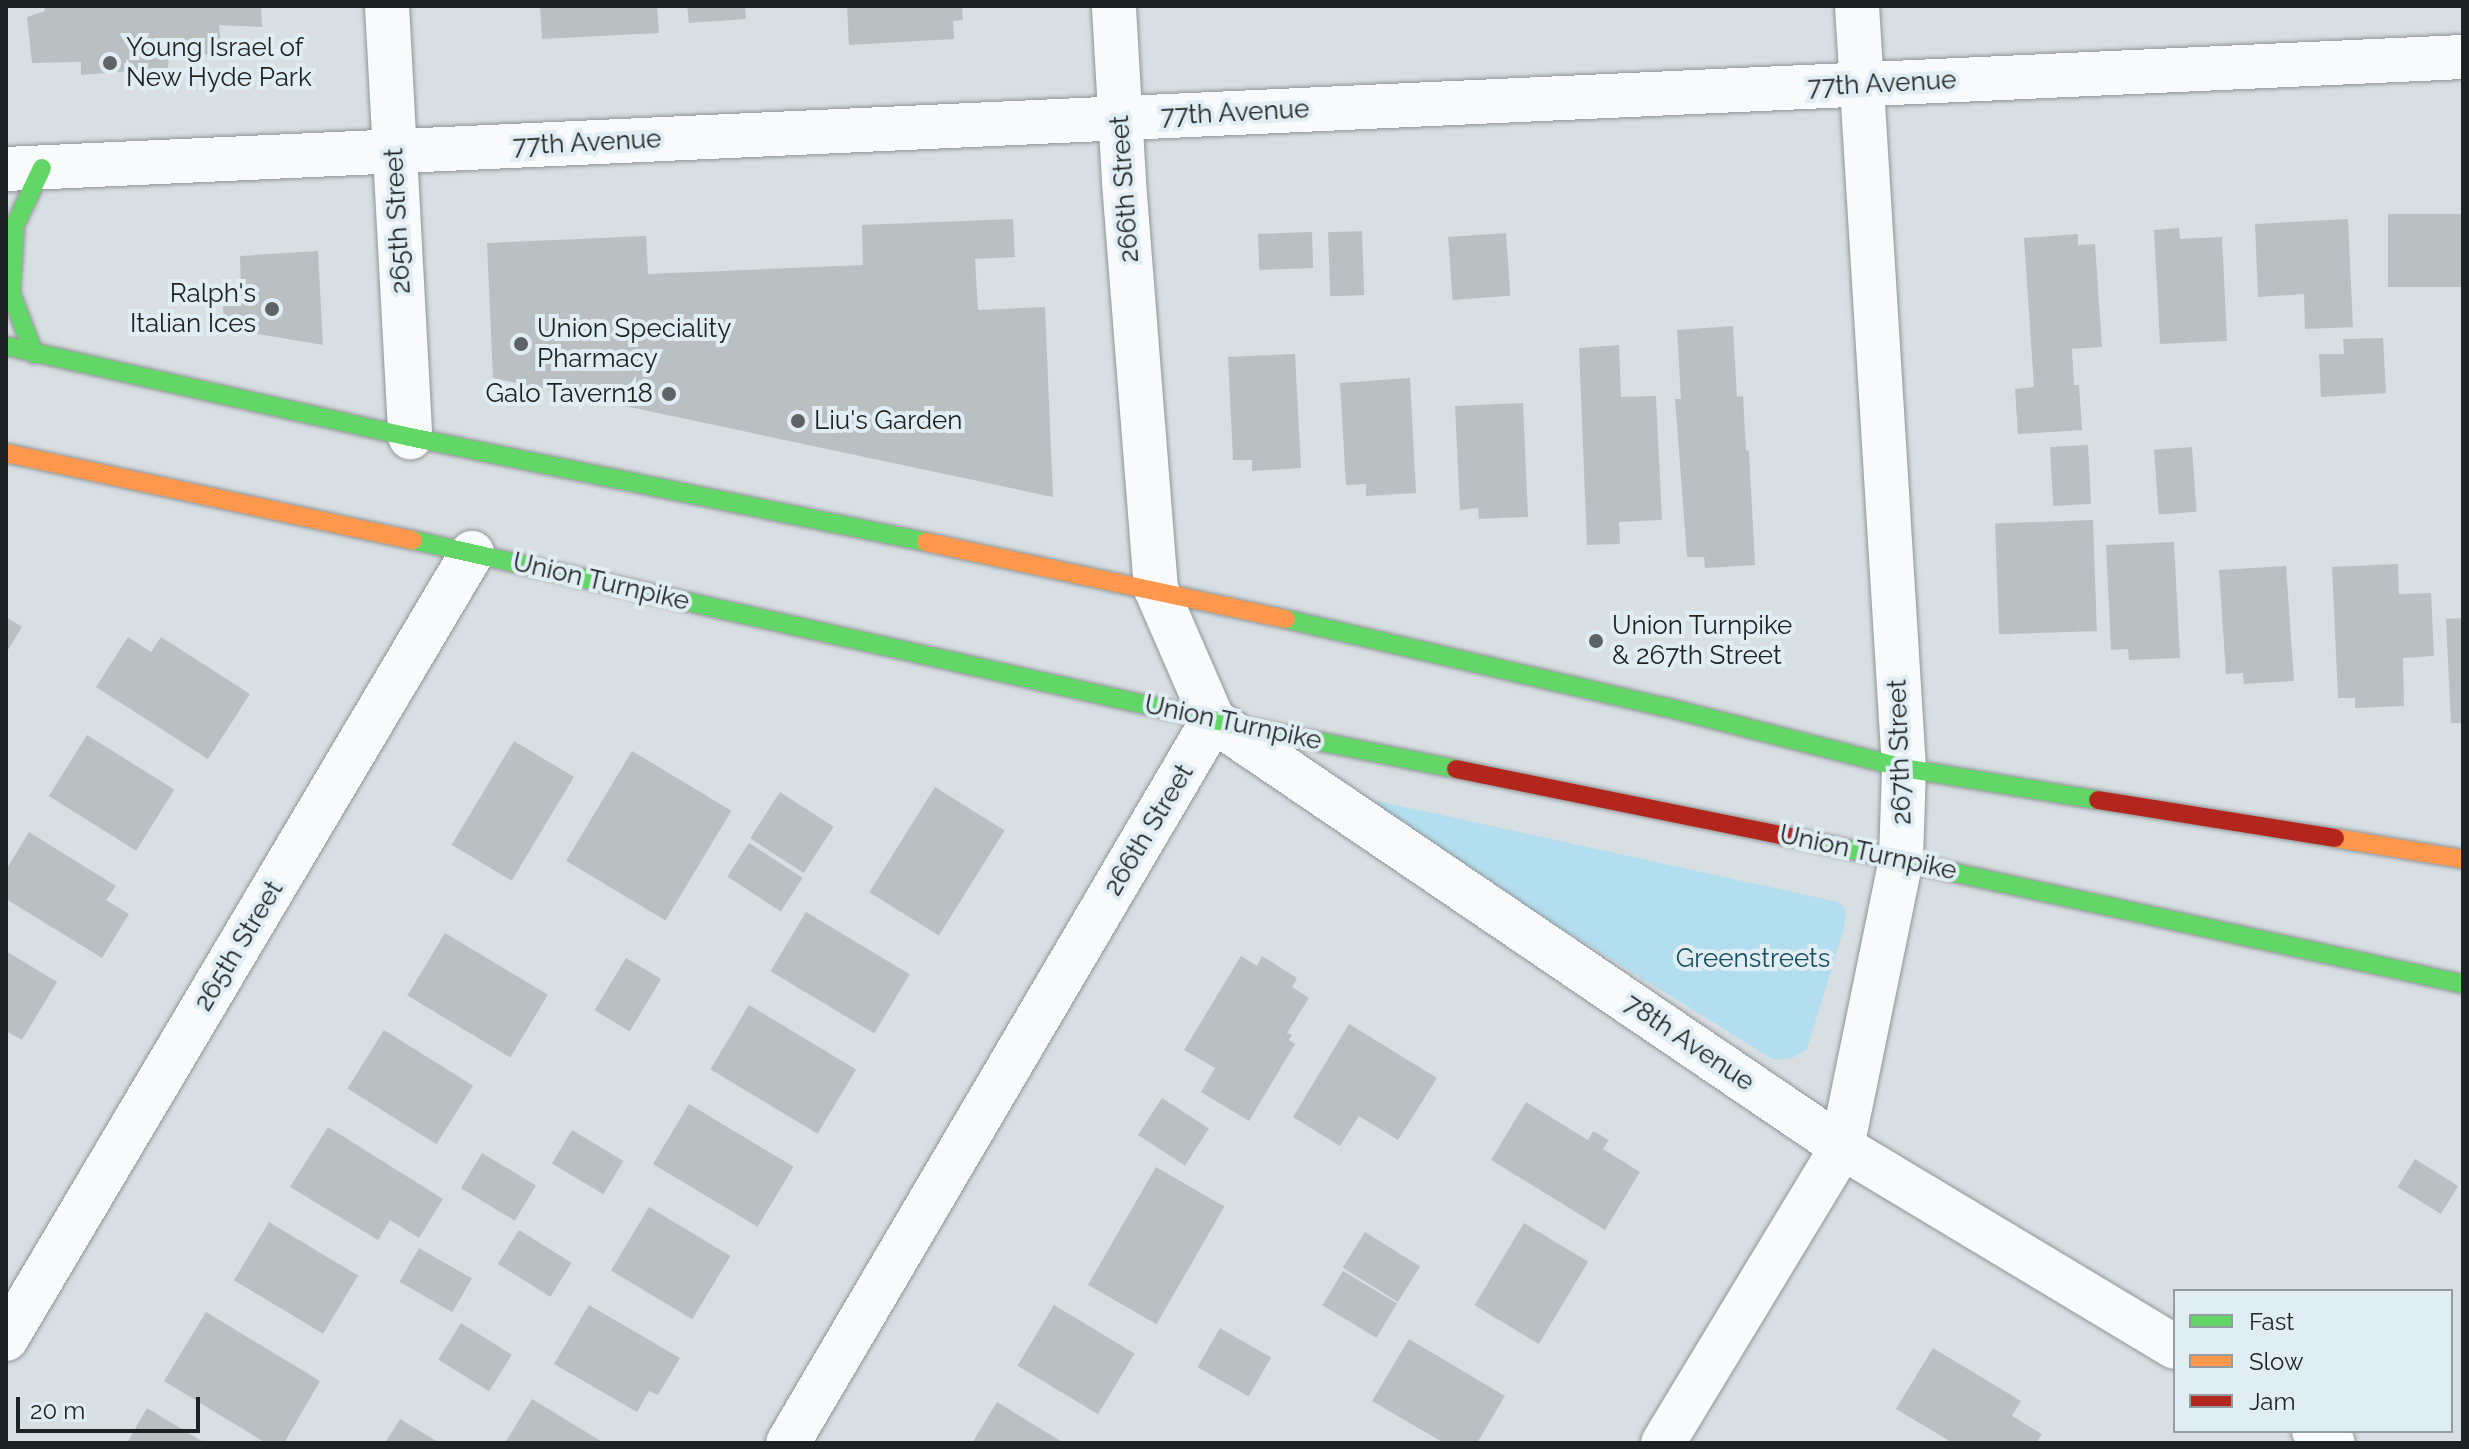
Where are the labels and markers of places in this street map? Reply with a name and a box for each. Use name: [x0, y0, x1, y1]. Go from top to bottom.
place label: Young Israel of New Hyde Park: [126, 32, 312, 94]
marker: Young Israel of New Hyde Park: [101, 54, 119, 72]
place label: Ralph's Italian Ices: [130, 278, 256, 340]
marker: Ralph's Italian Ices: [263, 300, 281, 318]
place label: Union Speciality Pharmacy: [537, 313, 731, 374]
marker: Union Speciality Pharmacy: [512, 335, 530, 353]
place label: Galo Tavern18: [485, 378, 653, 410]
marker: Galo Tavern18: [660, 385, 678, 403]
place label: Liu's Garden: [814, 405, 962, 437]
marker: Liu's Garden: [789, 412, 807, 430]
place label: Union Turnpike & 267th Street: [1612, 610, 1793, 672]
marker: Union Turnpike & 267th Street: [1587, 632, 1605, 650]

